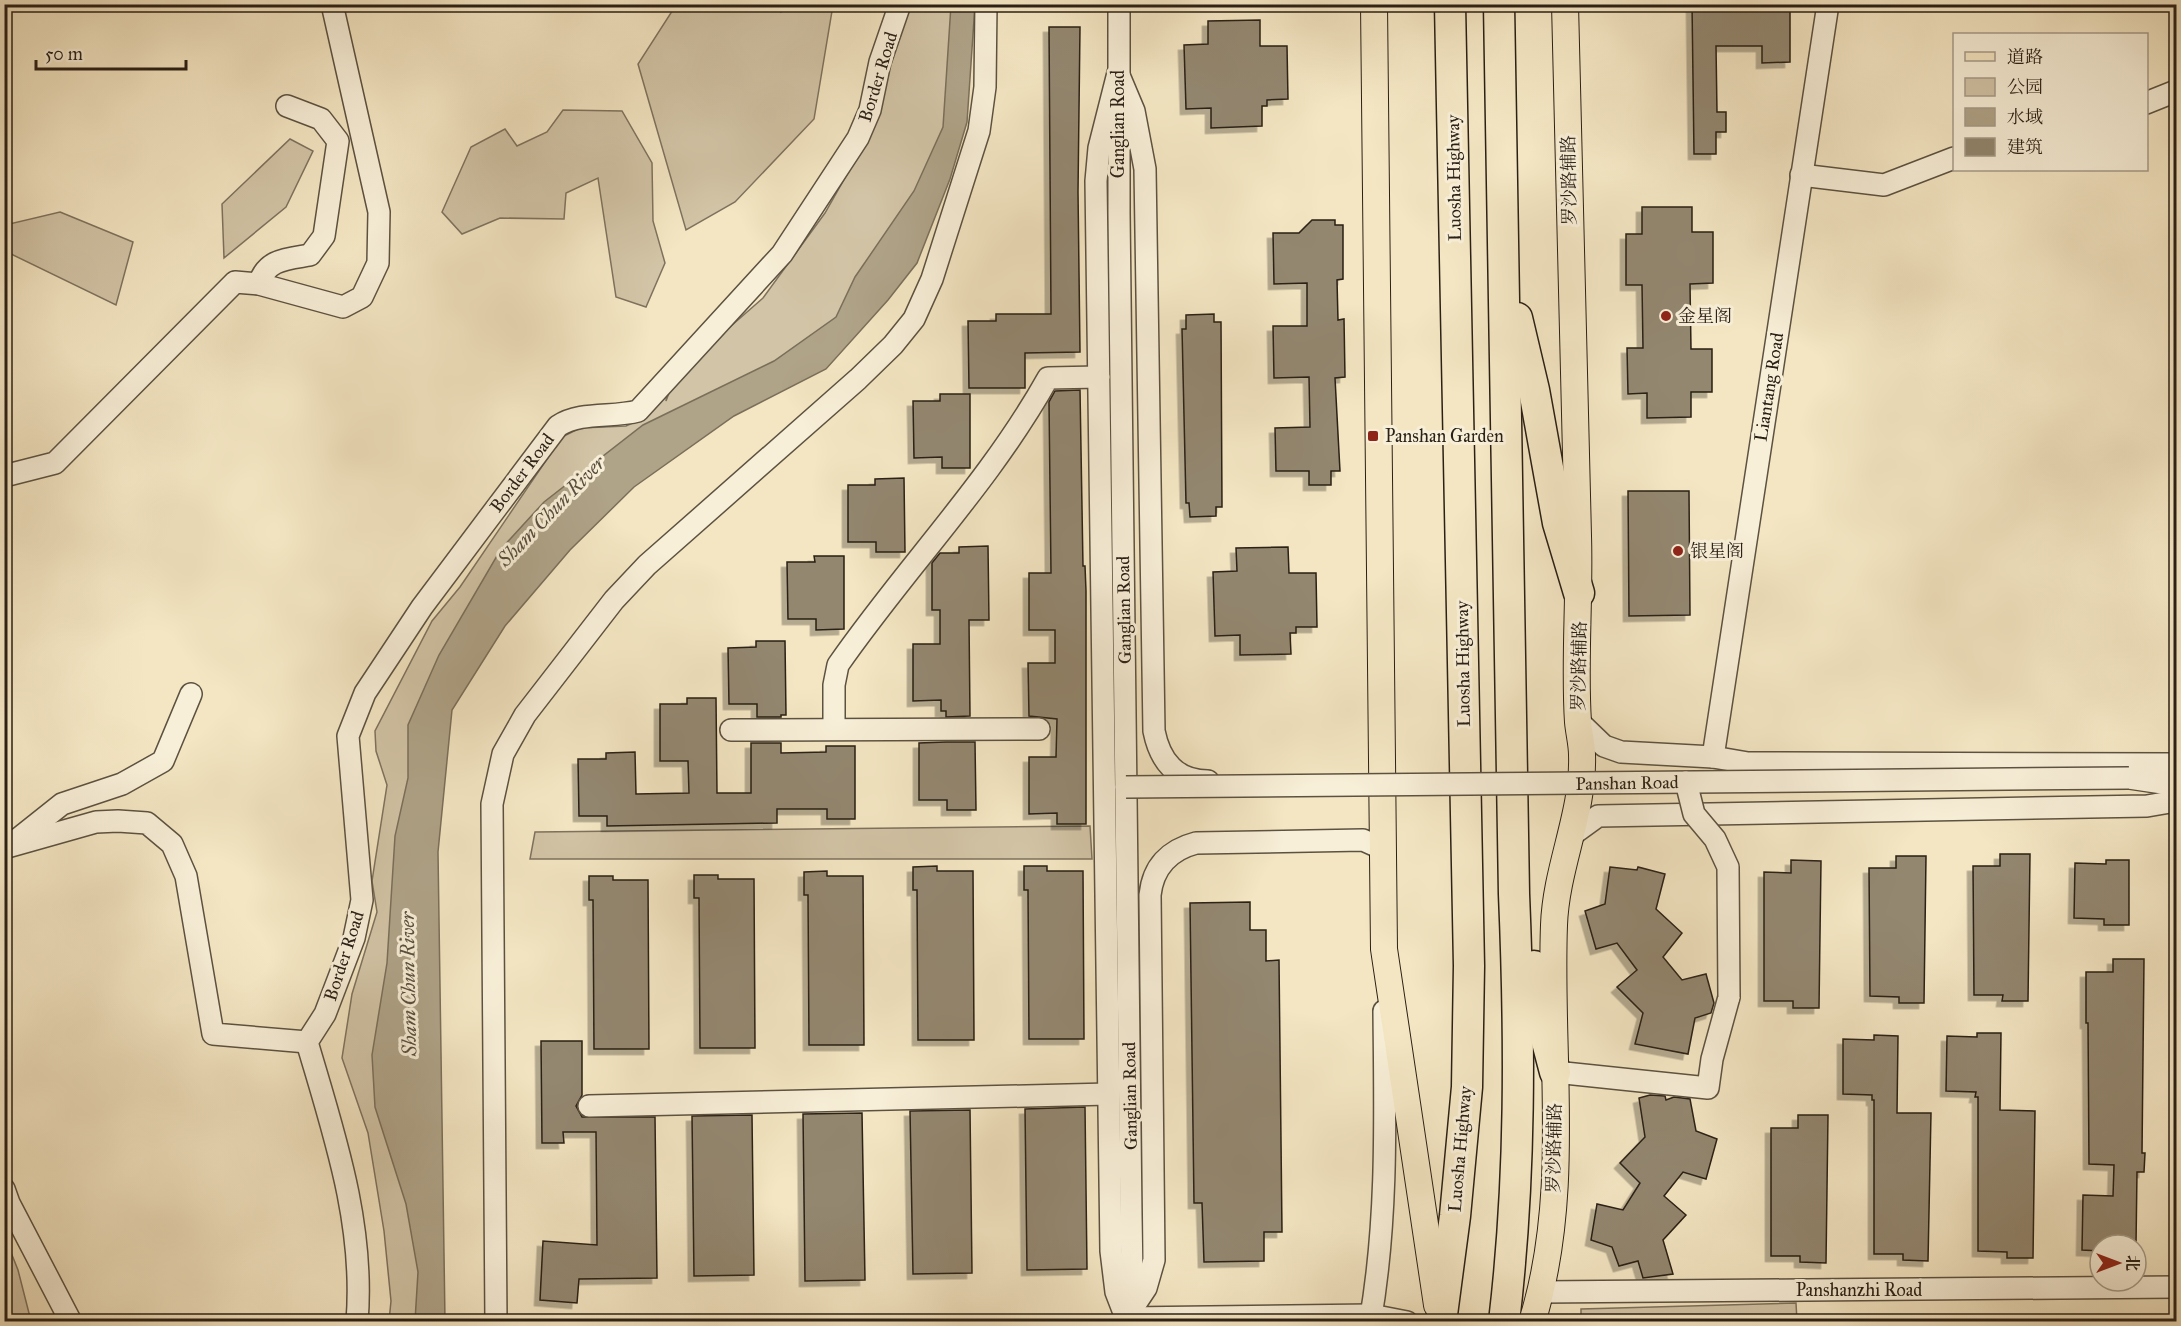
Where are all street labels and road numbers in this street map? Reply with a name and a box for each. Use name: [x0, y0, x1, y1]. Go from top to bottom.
street label: Border Road: [854, 29, 902, 125]
street label: Ganglian Road: [1107, 70, 1130, 178]
street label: Luosha Highway: [1442, 114, 1467, 241]
street label: 罗沙路辅路: [1557, 135, 1581, 225]
street label: Liantang Road: [1750, 331, 1789, 443]
street label: Border Road: [485, 429, 559, 517]
street label: Ganglian Road: [1112, 556, 1137, 664]
street label: Luosha Highway: [1451, 600, 1476, 727]
street label: 罗沙路辅路: [1567, 621, 1591, 711]
street label: Panshan Road: [1575, 771, 1679, 795]
street label: Border Road: [319, 908, 369, 1004]
street label: Ganglian Road: [1118, 1042, 1143, 1150]
street label: Luosha Highway: [1444, 1085, 1478, 1213]
street label: 罗沙路辅路: [1542, 1103, 1566, 1193]
street label: Panshanzhi Road: [1796, 1279, 1922, 1301]

